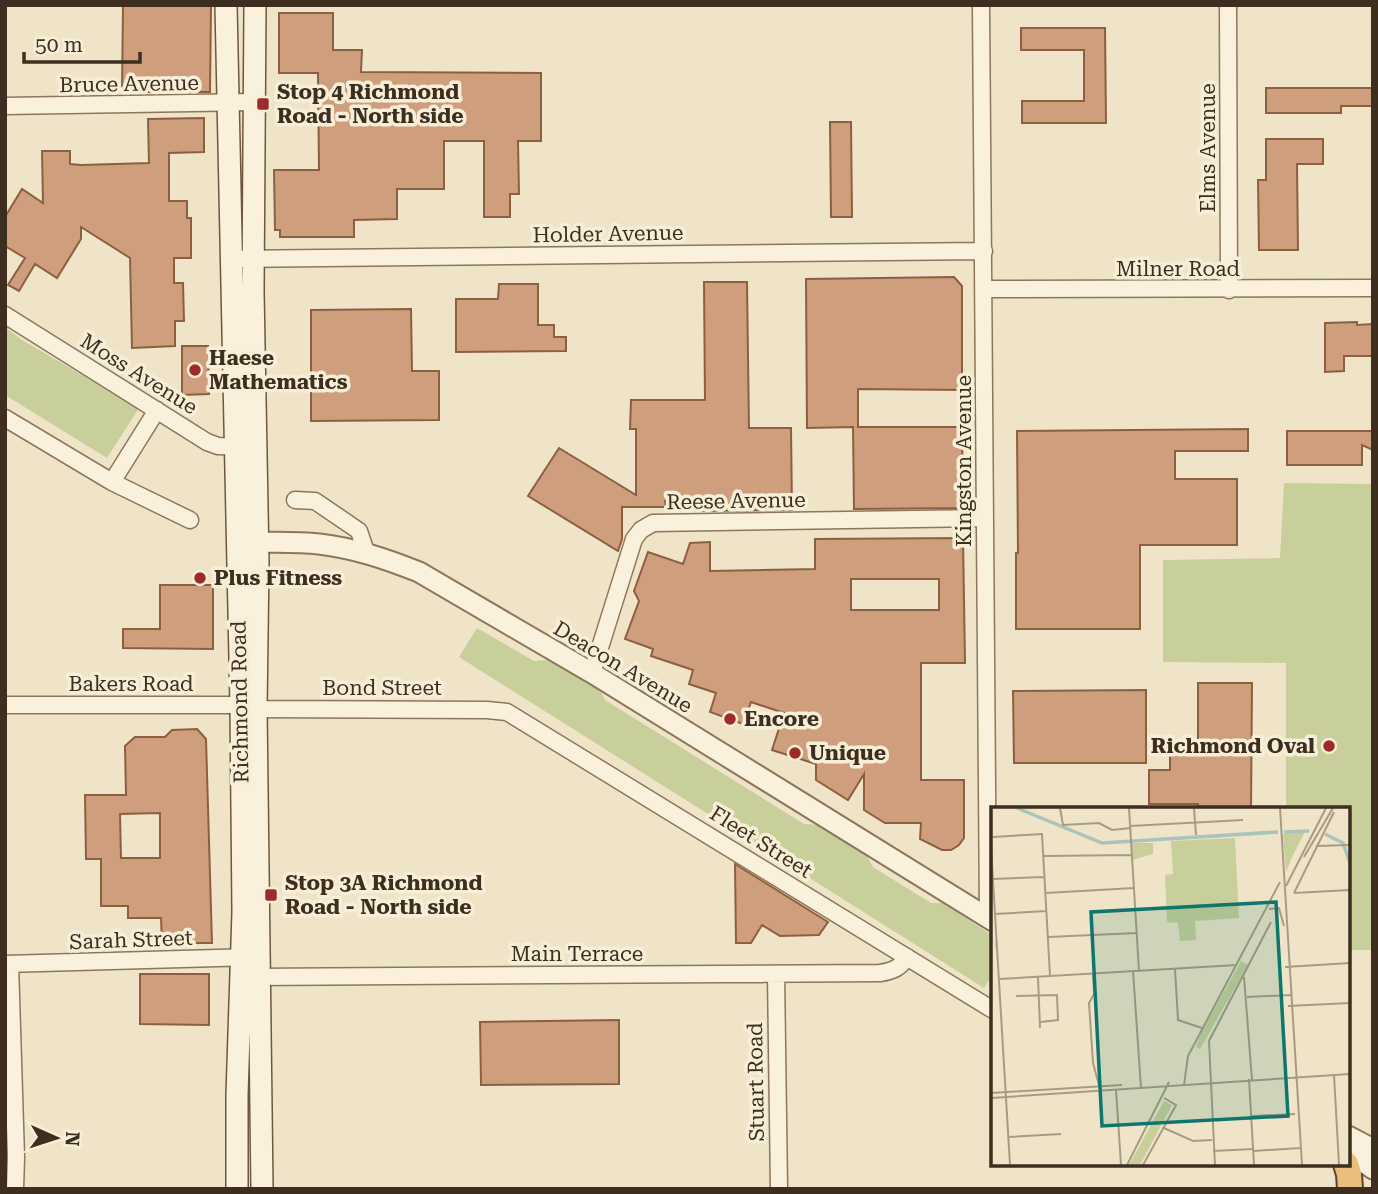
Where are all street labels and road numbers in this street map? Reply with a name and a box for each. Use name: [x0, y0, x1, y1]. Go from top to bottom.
street label: Bruce Avenue: [59, 71, 199, 97]
street label: Elms Avenue: [1196, 83, 1220, 213]
street label: Holder Avenue: [532, 221, 684, 247]
street label: Milner Road: [1116, 257, 1240, 281]
street label: Moss Avenue: [76, 329, 202, 419]
street label: Kingston Avenue: [952, 375, 976, 547]
street label: Reese Avenue: [666, 488, 806, 514]
street label: Deacon Avenue: [549, 616, 697, 718]
street label: Richmond Road: [227, 620, 253, 783]
street label: Bakers Road: [68, 672, 194, 696]
street label: Bond Street: [322, 676, 442, 700]
street label: Fleet Street: [706, 801, 817, 883]
street label: Sarah Street: [69, 926, 193, 954]
street label: Main Terrace: [511, 942, 643, 966]
street label: Stuart Road: [743, 1022, 769, 1142]

